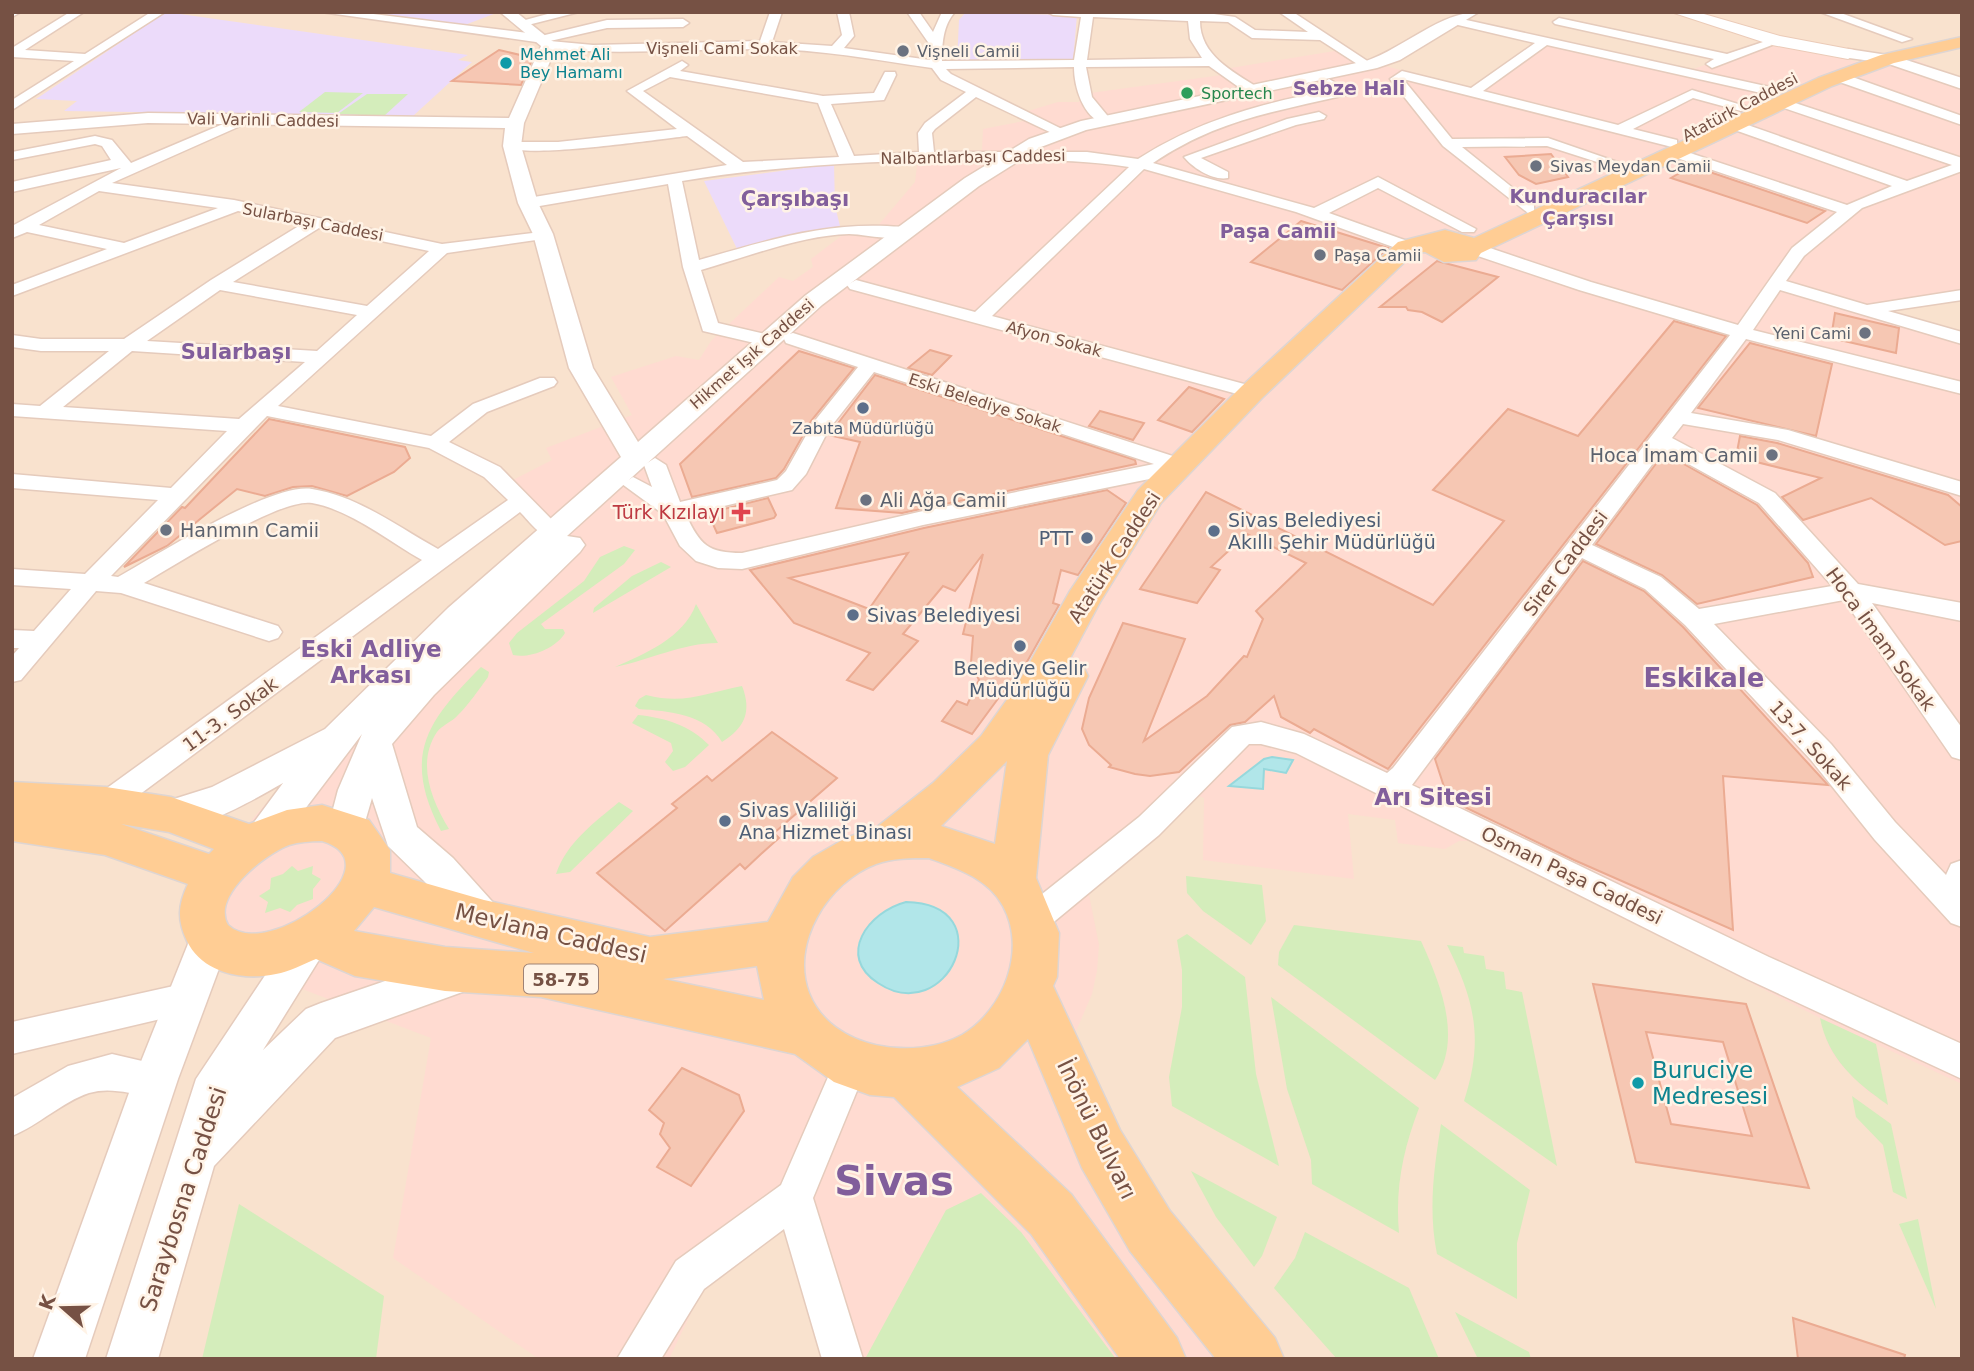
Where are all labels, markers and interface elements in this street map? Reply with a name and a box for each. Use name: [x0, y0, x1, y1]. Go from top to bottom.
street label: Vişneli Cami Sokak: [646, 39, 798, 58]
place label: Vişneli Camii: [917, 42, 1020, 61]
marker: Vişneli Camii: [895, 43, 911, 59]
place label: Mehmet Ali Bey Hamamı: [520, 45, 623, 82]
marker: Mehmet Ali Bey Hamamı: [498, 55, 514, 71]
street label: Atatürk Caddesi: [1679, 69, 1801, 145]
district label: Sebze Hali: [1293, 77, 1405, 99]
place label: Sportech: [1201, 84, 1273, 103]
marker: Sportech: [1179, 85, 1195, 101]
street label: Vali Varinli Caddesi: [187, 109, 339, 131]
street label: Nalbantlarbaşı Caddesi: [880, 146, 1066, 168]
place label: Sivas Meydan Camii: [1550, 157, 1711, 176]
marker: Sivas Meydan Camii: [1528, 158, 1544, 174]
district label: Kunduracılar Çarşısı: [1509, 185, 1647, 229]
district label: Çarşıbaşı: [741, 187, 849, 211]
street label: Sularbaşı Caddesi: [241, 199, 385, 245]
district label: Paşa Camii: [1220, 220, 1336, 242]
place label: Paşa Camii: [1334, 246, 1421, 265]
marker: Paşa Camii: [1312, 247, 1328, 263]
street label: Hikmet Işık Caddesi: [686, 295, 818, 413]
street label: Afyon Sokak: [1004, 317, 1105, 361]
place label: Yeni Cami: [1772, 324, 1851, 343]
marker: Yeni Cami: [1857, 325, 1873, 341]
district label: Sularbaşı: [181, 340, 291, 364]
street label: Eski Belediye Sokak: [906, 369, 1064, 437]
marker: Zabıta Müdürlüğü: [855, 400, 871, 416]
place label: Zabıta Müdürlüğü: [792, 419, 934, 438]
place label: Hoca İmam Camii: [1590, 444, 1758, 466]
marker: Hoca İmam Camii: [1764, 447, 1780, 463]
street label: Atatürk Caddesi: [1063, 487, 1165, 627]
place label: Ali Ağa Camii: [880, 489, 1006, 511]
marker: Ali Ağa Camii: [858, 492, 874, 508]
place label: Türk Kızılayı: [612, 501, 725, 523]
marker: Türk Kızılayı: [731, 502, 751, 522]
street label: Sirer Caddesi: [1518, 506, 1612, 620]
place label: Sivas Belediyesi Akıllı Şehir Müdürlüğü: [1228, 509, 1436, 553]
place label: Hanımın Camii: [180, 519, 319, 541]
marker: Hanımın Camii: [158, 522, 174, 538]
marker: Sivas Belediyesi Akıllı Şehir Müdürlüğü: [1206, 523, 1222, 539]
place label: PTT: [1039, 527, 1073, 549]
marker: PTT: [1079, 530, 1095, 546]
street label: Hoca İmam Sokak: [1822, 563, 1940, 715]
place label: Sivas Belediyesi: [867, 604, 1020, 626]
marker: Sivas Belediyesi: [845, 607, 861, 623]
district label: Eski Adliye Arkası: [300, 636, 442, 688]
marker: Belediye Gelir Müdürlüğü: [1012, 638, 1028, 654]
place label: Belediye Gelir Müdürlüğü: [954, 657, 1087, 701]
district label: Eskikale: [1644, 663, 1764, 693]
street label: 11-3. Sokak: [178, 672, 282, 756]
street label: 13-7. Sokak: [1765, 696, 1857, 794]
district label: Arı Sitesi: [1374, 784, 1492, 810]
place label: Sivas Valiliği Ana Hizmet Binası: [739, 799, 912, 843]
marker: Sivas Valiliği Ana Hizmet Binası: [717, 813, 733, 829]
street label: Osman Paşa Caddesi: [1478, 822, 1666, 928]
street label: Mevlana Caddesi: [453, 898, 649, 968]
road number: 58-75: [524, 964, 598, 994]
street label: İnönü Bulvarı: [1052, 1054, 1143, 1203]
place label: Buruciye Medresesi: [1652, 1057, 1768, 1109]
marker: Buruciye Medresesi: [1630, 1075, 1646, 1091]
street label: Saraybosna Caddesi: [134, 1084, 232, 1314]
district label: Sivas: [834, 1158, 954, 1204]
north arrow: [28, 1273, 98, 1343]
text: K: [34, 1290, 60, 1313]

